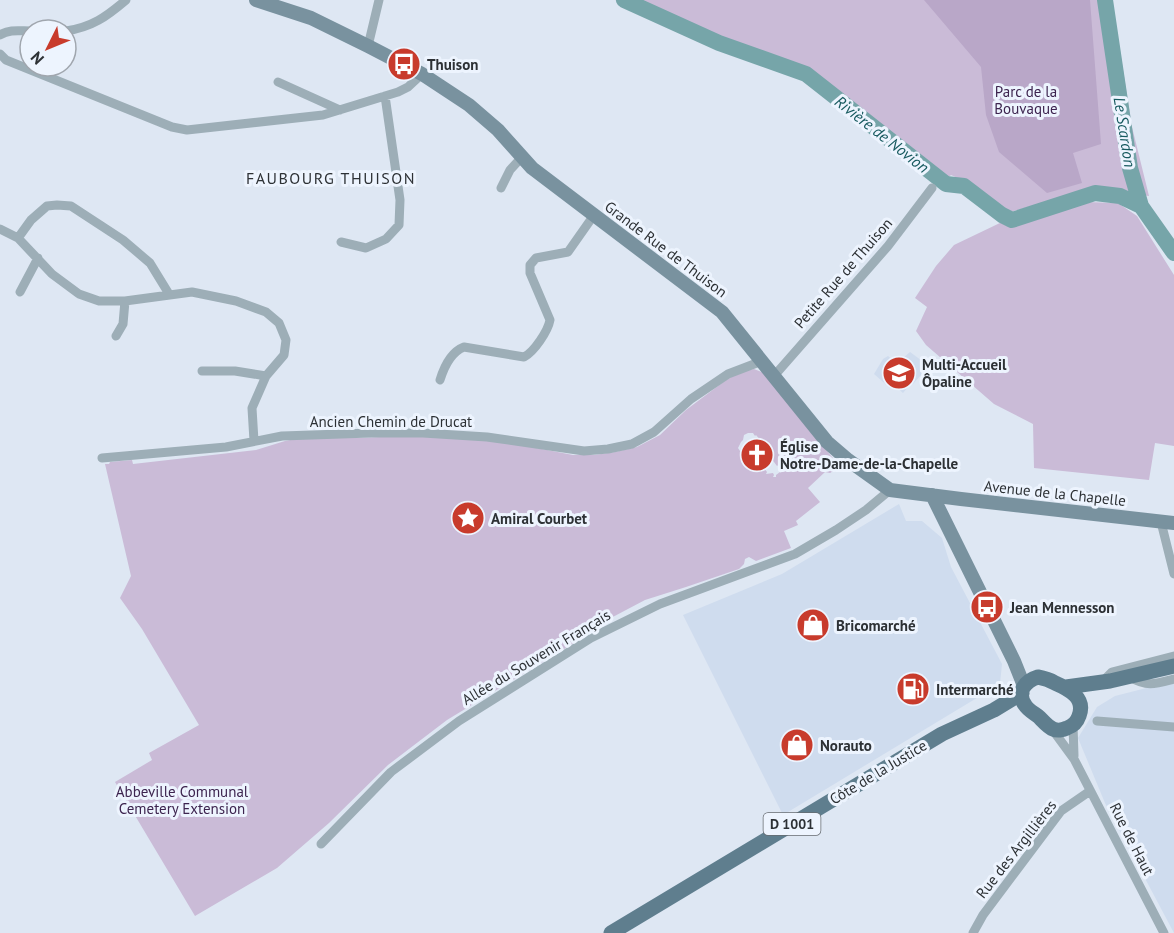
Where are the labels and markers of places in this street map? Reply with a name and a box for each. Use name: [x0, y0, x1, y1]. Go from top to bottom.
bus stop icon: Thuison: [386, 46, 422, 82]
place label: Thuison: [427, 55, 478, 74]
school or university icon: Multi-Accueil Ôpaline: [881, 355, 917, 391]
place label: Multi-Accueil Ôpaline: [922, 355, 1007, 391]
church icon: Église Notre-Dame-de-la-Chapelle: [739, 437, 775, 473]
place label: Église Notre-Dame-de-la-Chapelle: [780, 437, 959, 473]
place icon: Amiral Courbet: [450, 500, 486, 536]
place label: Amiral Courbet: [491, 509, 588, 528]
bus stop icon: Jean Mennesson: [969, 589, 1005, 625]
place label: Jean Mennesson: [1009, 598, 1115, 617]
shop icon: Bricomarché: [795, 607, 831, 643]
place label: Bricomarché: [836, 616, 916, 635]
fuel station icon: Intermarché: [895, 671, 931, 707]
place label: Intermarché: [936, 680, 1014, 699]
shop icon: Norauto: [779, 727, 815, 763]
place label: Norauto: [820, 736, 872, 755]

